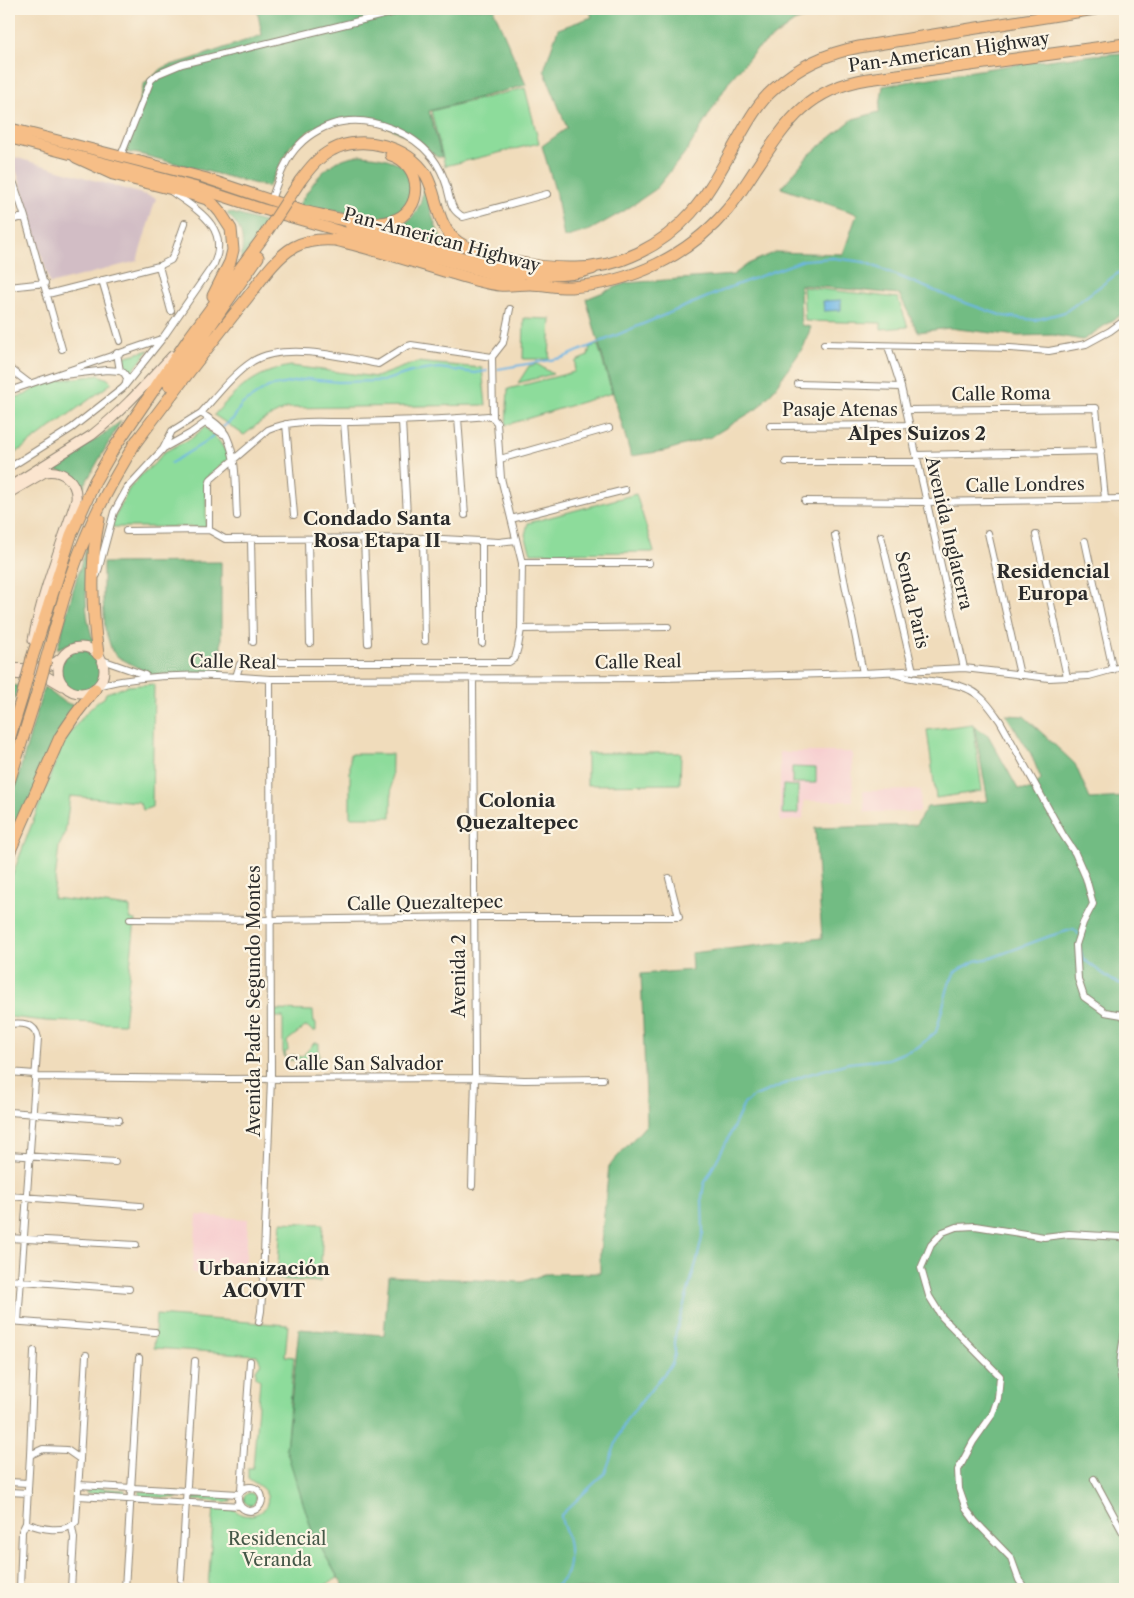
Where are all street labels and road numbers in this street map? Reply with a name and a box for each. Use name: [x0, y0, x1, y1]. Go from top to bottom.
street label: Pan-American Highway: [847, 27, 1052, 77]
street label: Pan-American Highway: [341, 203, 544, 277]
street label: Calle Roma: [951, 382, 1051, 406]
street label: Pasaje Atenas: [782, 399, 898, 421]
street label: Avenida Inglaterra: [920, 453, 977, 612]
street label: Calle Londres: [965, 473, 1085, 497]
street label: Senda Paris: [890, 549, 934, 651]
street label: Calle Real: [189, 650, 277, 674]
street label: Calle Real: [594, 650, 682, 674]
street label: Avenida Padre Segundo Montes: [243, 865, 265, 1138]
street label: Calle Quezaltepec: [347, 891, 503, 915]
street label: Avenida 2: [448, 934, 470, 1019]
street label: Calle San Salvador: [285, 1053, 444, 1075]

